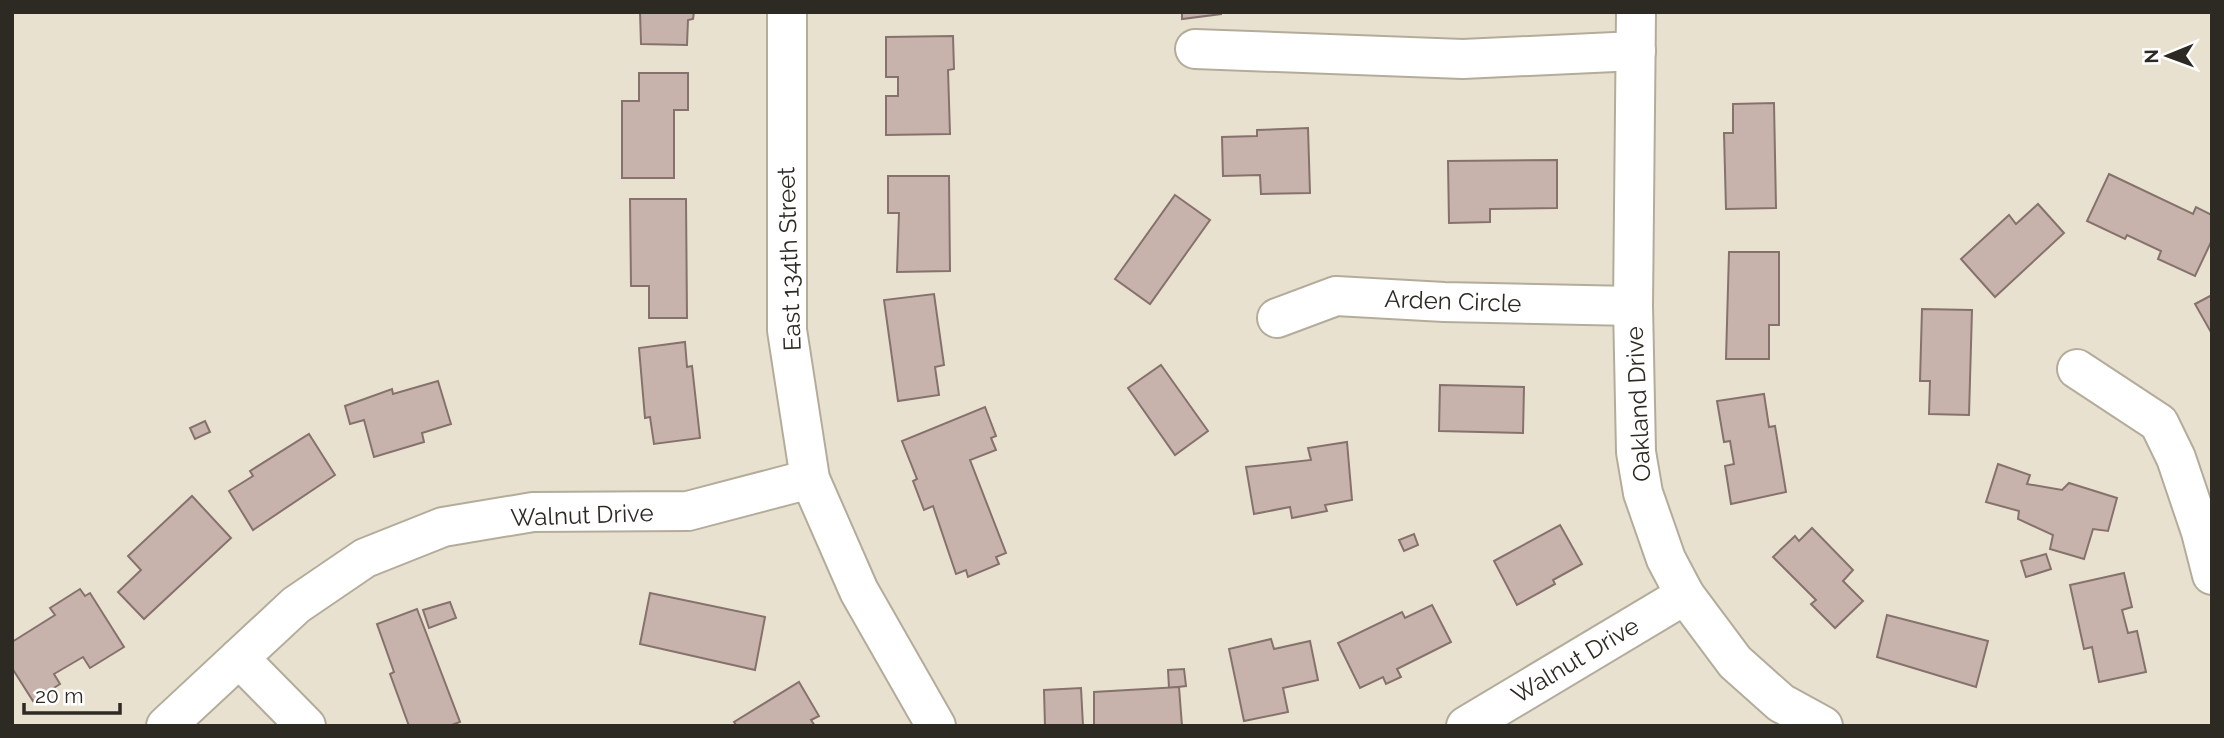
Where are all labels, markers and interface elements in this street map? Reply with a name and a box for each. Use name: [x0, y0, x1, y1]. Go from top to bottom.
north arrow: [2133, 21, 2203, 91]
text: N: [2140, 49, 2162, 64]
street label: East 134th Street: [771, 166, 807, 352]
street label: Arden Circle: [1384, 284, 1522, 318]
street label: Oakland Drive: [1619, 326, 1657, 482]
street label: Walnut Drive: [510, 498, 654, 532]
street label: Walnut Drive: [1506, 611, 1644, 709]
scale bar: [24, 672, 121, 716]
text: 20 m: [35, 683, 83, 708]

